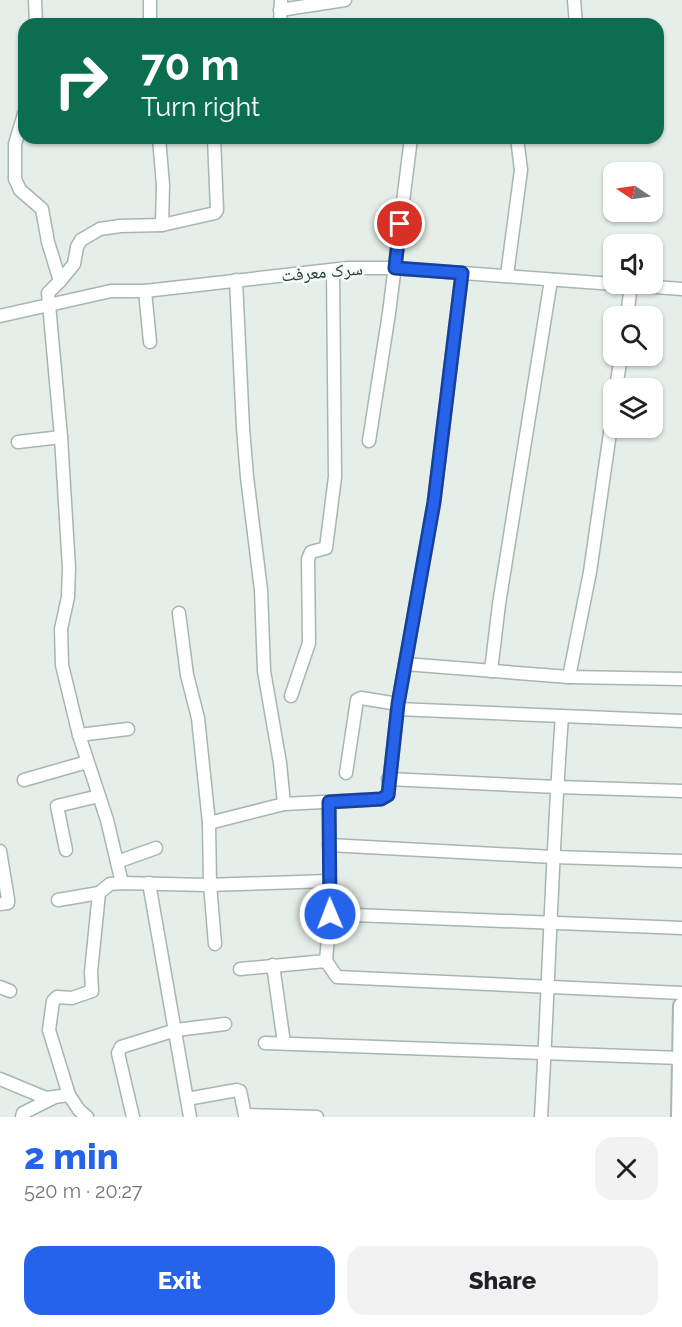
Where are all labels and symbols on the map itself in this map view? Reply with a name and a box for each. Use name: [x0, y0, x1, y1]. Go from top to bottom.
north arrow: [603, 162, 663, 222]
pin: [374, 198, 425, 249]
street label: سرک معرفت: [280, 257, 364, 286]
position arrow: [298, 882, 362, 946]

